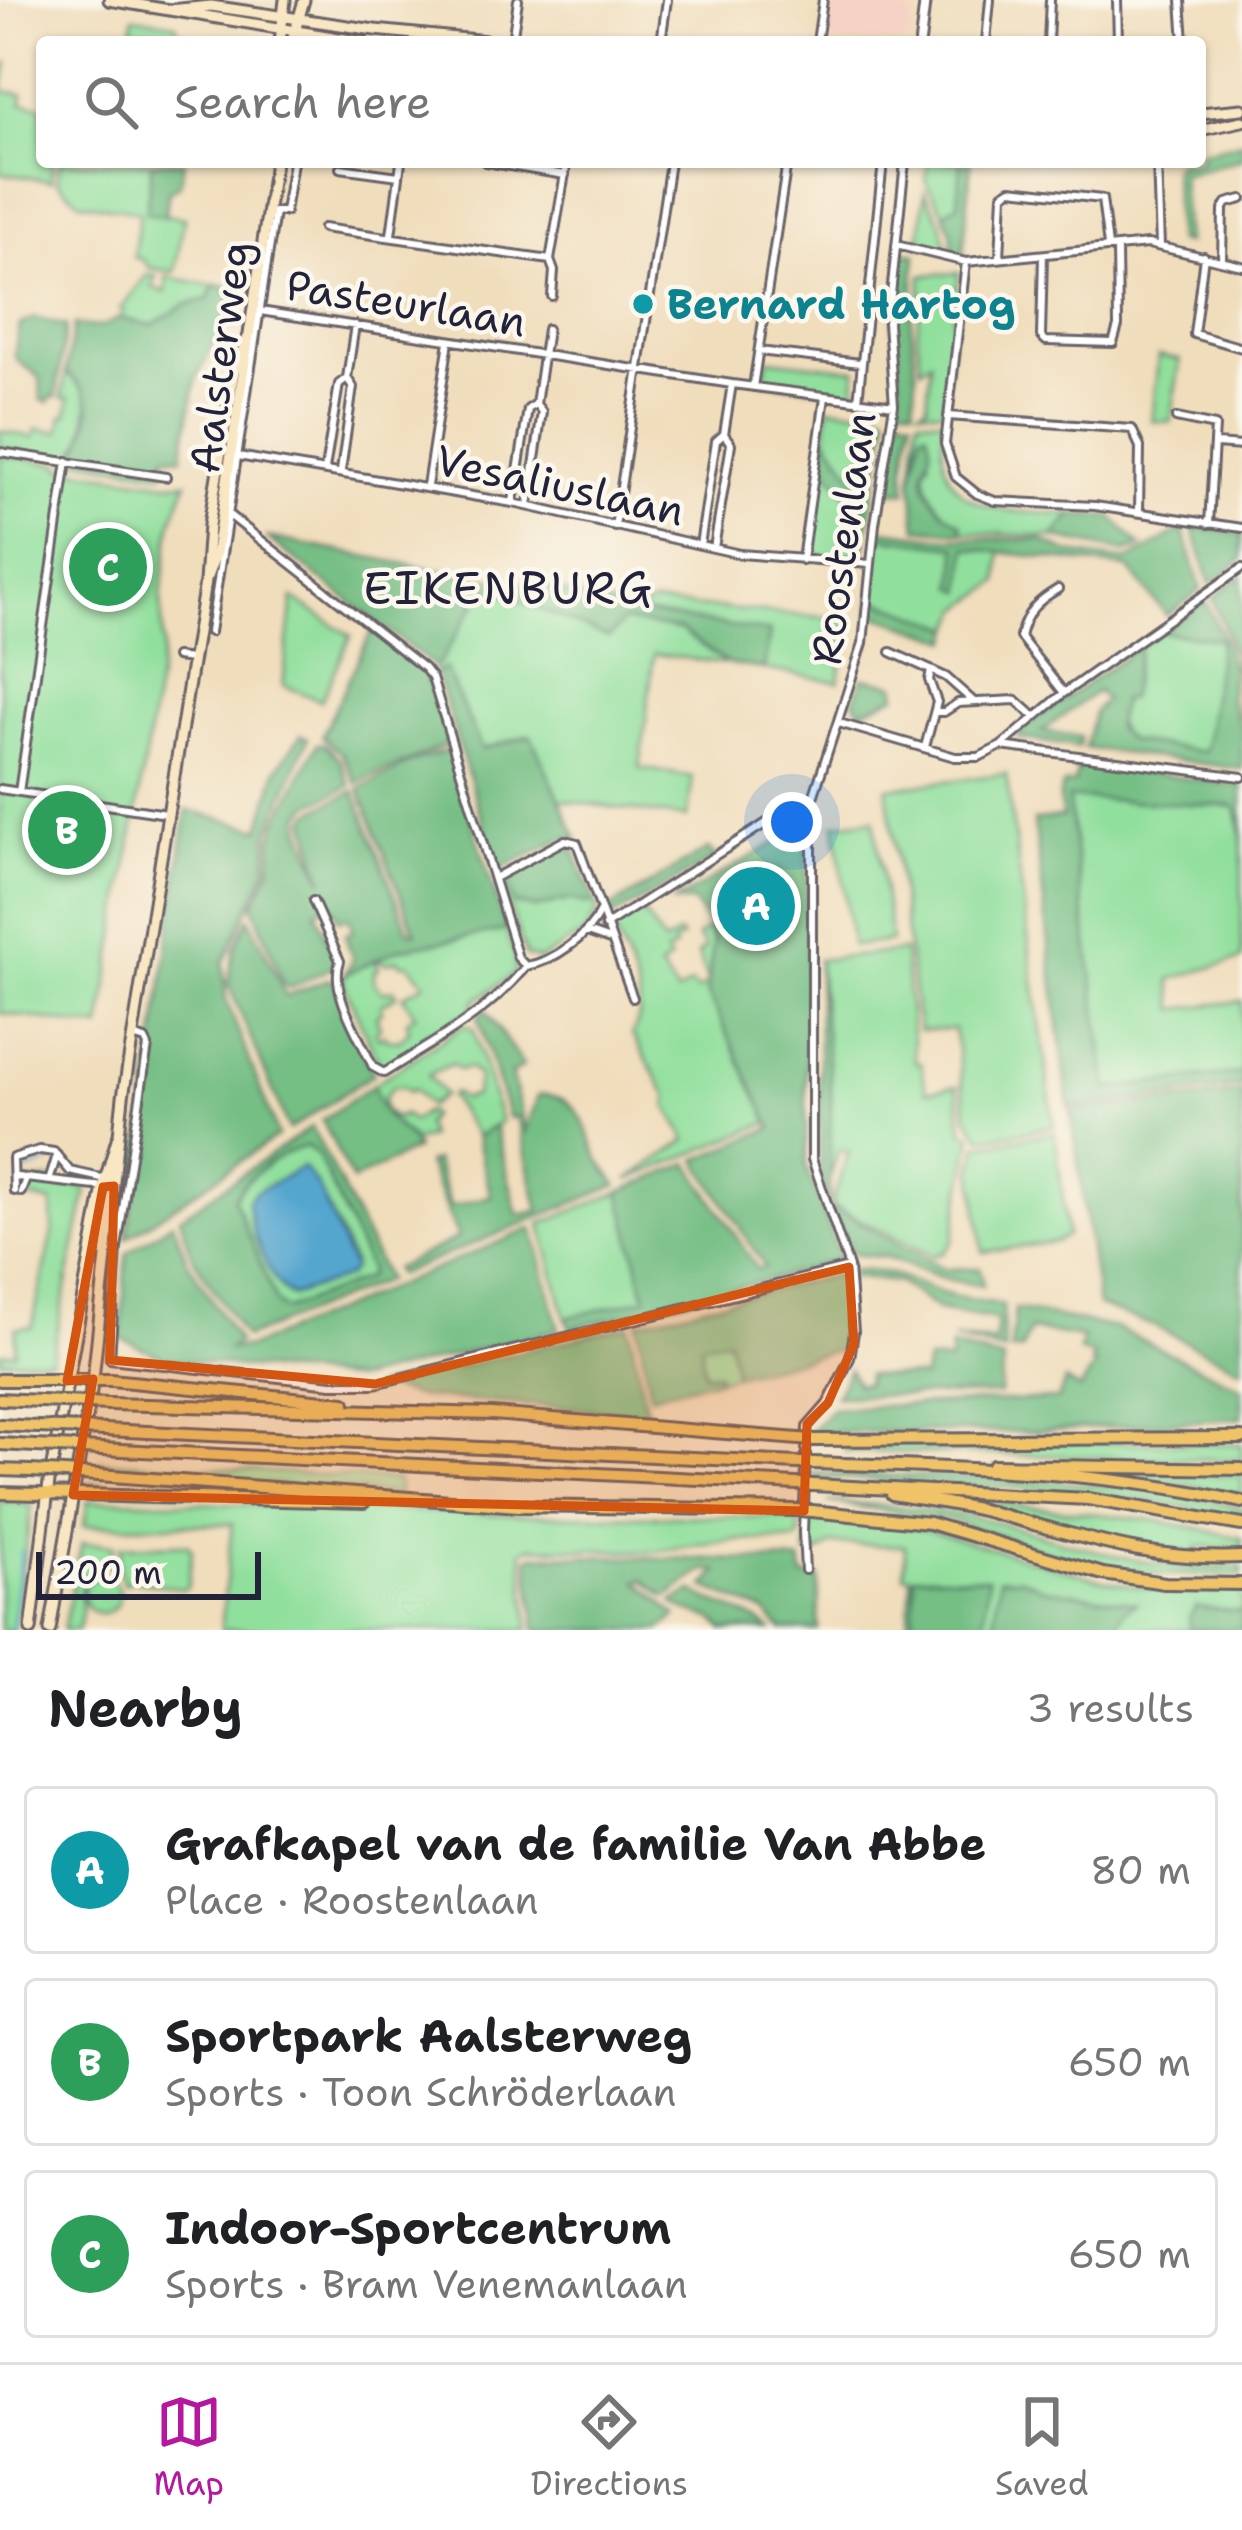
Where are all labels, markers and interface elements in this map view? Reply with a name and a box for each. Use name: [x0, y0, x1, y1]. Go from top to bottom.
search box: [36, 36, 1206, 168]
icon: search: [78, 69, 144, 135]
text: Search here: [174, 72, 431, 132]
street label: Aalsterweg: [176, 237, 264, 477]
street label: Pasteurlaan: [282, 256, 530, 350]
place label: Bernard Hartog: [667, 276, 1016, 332]
marker: Bernard Hartog: [630, 291, 656, 317]
street label: Roostenlaan: [798, 408, 888, 668]
street label: Vesaliuslaan: [431, 431, 689, 539]
pin: C: [69, 522, 147, 612]
district label: EIKENBURG: [363, 558, 655, 618]
pin: B: [28, 785, 106, 875]
your location: [762, 792, 822, 852]
pin: A: [717, 861, 795, 951]
scale bar: [36, 1546, 261, 1599]
text: 200 m: [54, 1550, 162, 1595]
text: Nearby: [48, 1674, 243, 1742]
text: 3 results: [1027, 1682, 1194, 1734]
text: Grafkapel van de familie Van Abbe: [165, 1814, 986, 1874]
text: A: [75, 1844, 105, 1896]
text: 80 m: [1090, 1844, 1191, 1896]
text: Place · Roostenlaan: [165, 1874, 538, 1926]
text: Sportpark Aalsterweg: [165, 2006, 692, 2066]
text: B: [78, 2036, 102, 2088]
text: 650 m: [1068, 2036, 1191, 2088]
text: Sports · Toon Schröderlaan: [165, 2066, 676, 2118]
text: Indoor-Sportcentrum: [165, 2198, 671, 2258]
text: C: [78, 2228, 102, 2280]
text: 650 m: [1068, 2228, 1191, 2280]
text: Sports · Bram Venemanlaan: [165, 2258, 688, 2310]
tab: Map: [153, 2389, 224, 2506]
tab: Directions: [531, 2389, 688, 2506]
tab: Saved: [995, 2389, 1089, 2506]

